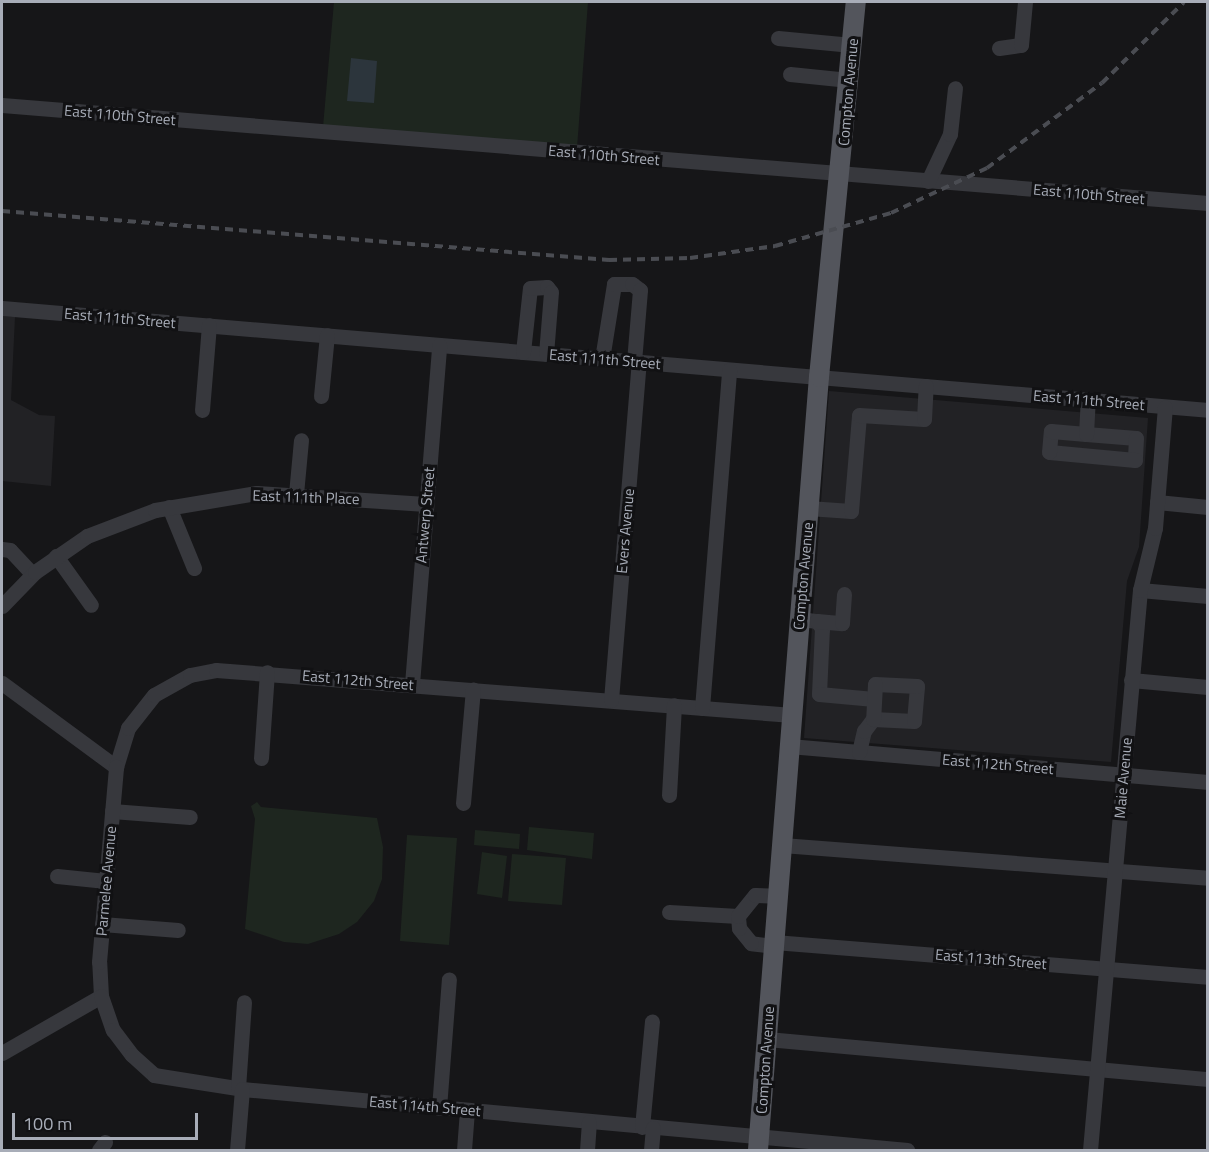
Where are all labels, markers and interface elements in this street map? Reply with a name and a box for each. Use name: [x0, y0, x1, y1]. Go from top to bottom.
street label: Compton Avenue: [834, 38, 862, 146]
street label: East 110th Street: [64, 101, 176, 129]
street label: East 110th Street: [548, 141, 660, 169]
street label: East 110th Street: [1033, 180, 1145, 208]
street label: East 111th Street: [64, 304, 176, 332]
street label: East 111th Street: [549, 345, 661, 373]
street label: East 111th Street: [1033, 386, 1145, 414]
street label: Antwerp Street: [412, 466, 438, 564]
street label: East 111th Place: [252, 486, 360, 508]
street label: Evers Avenue: [612, 488, 638, 574]
street label: Compton Avenue: [789, 522, 817, 630]
street label: East 112th Street: [302, 666, 414, 694]
street label: Maie Avenue: [1110, 737, 1136, 819]
street label: East 112th Street: [942, 750, 1054, 778]
street label: Parmelee Avenue: [92, 825, 120, 937]
street label: East 113th Street: [935, 945, 1047, 973]
street label: Compton Avenue: [752, 1006, 778, 1114]
street label: East 114th Street: [369, 1092, 481, 1120]
scale bar: [15, 1101, 201, 1139]
text: 100 m: [23, 1110, 72, 1137]

